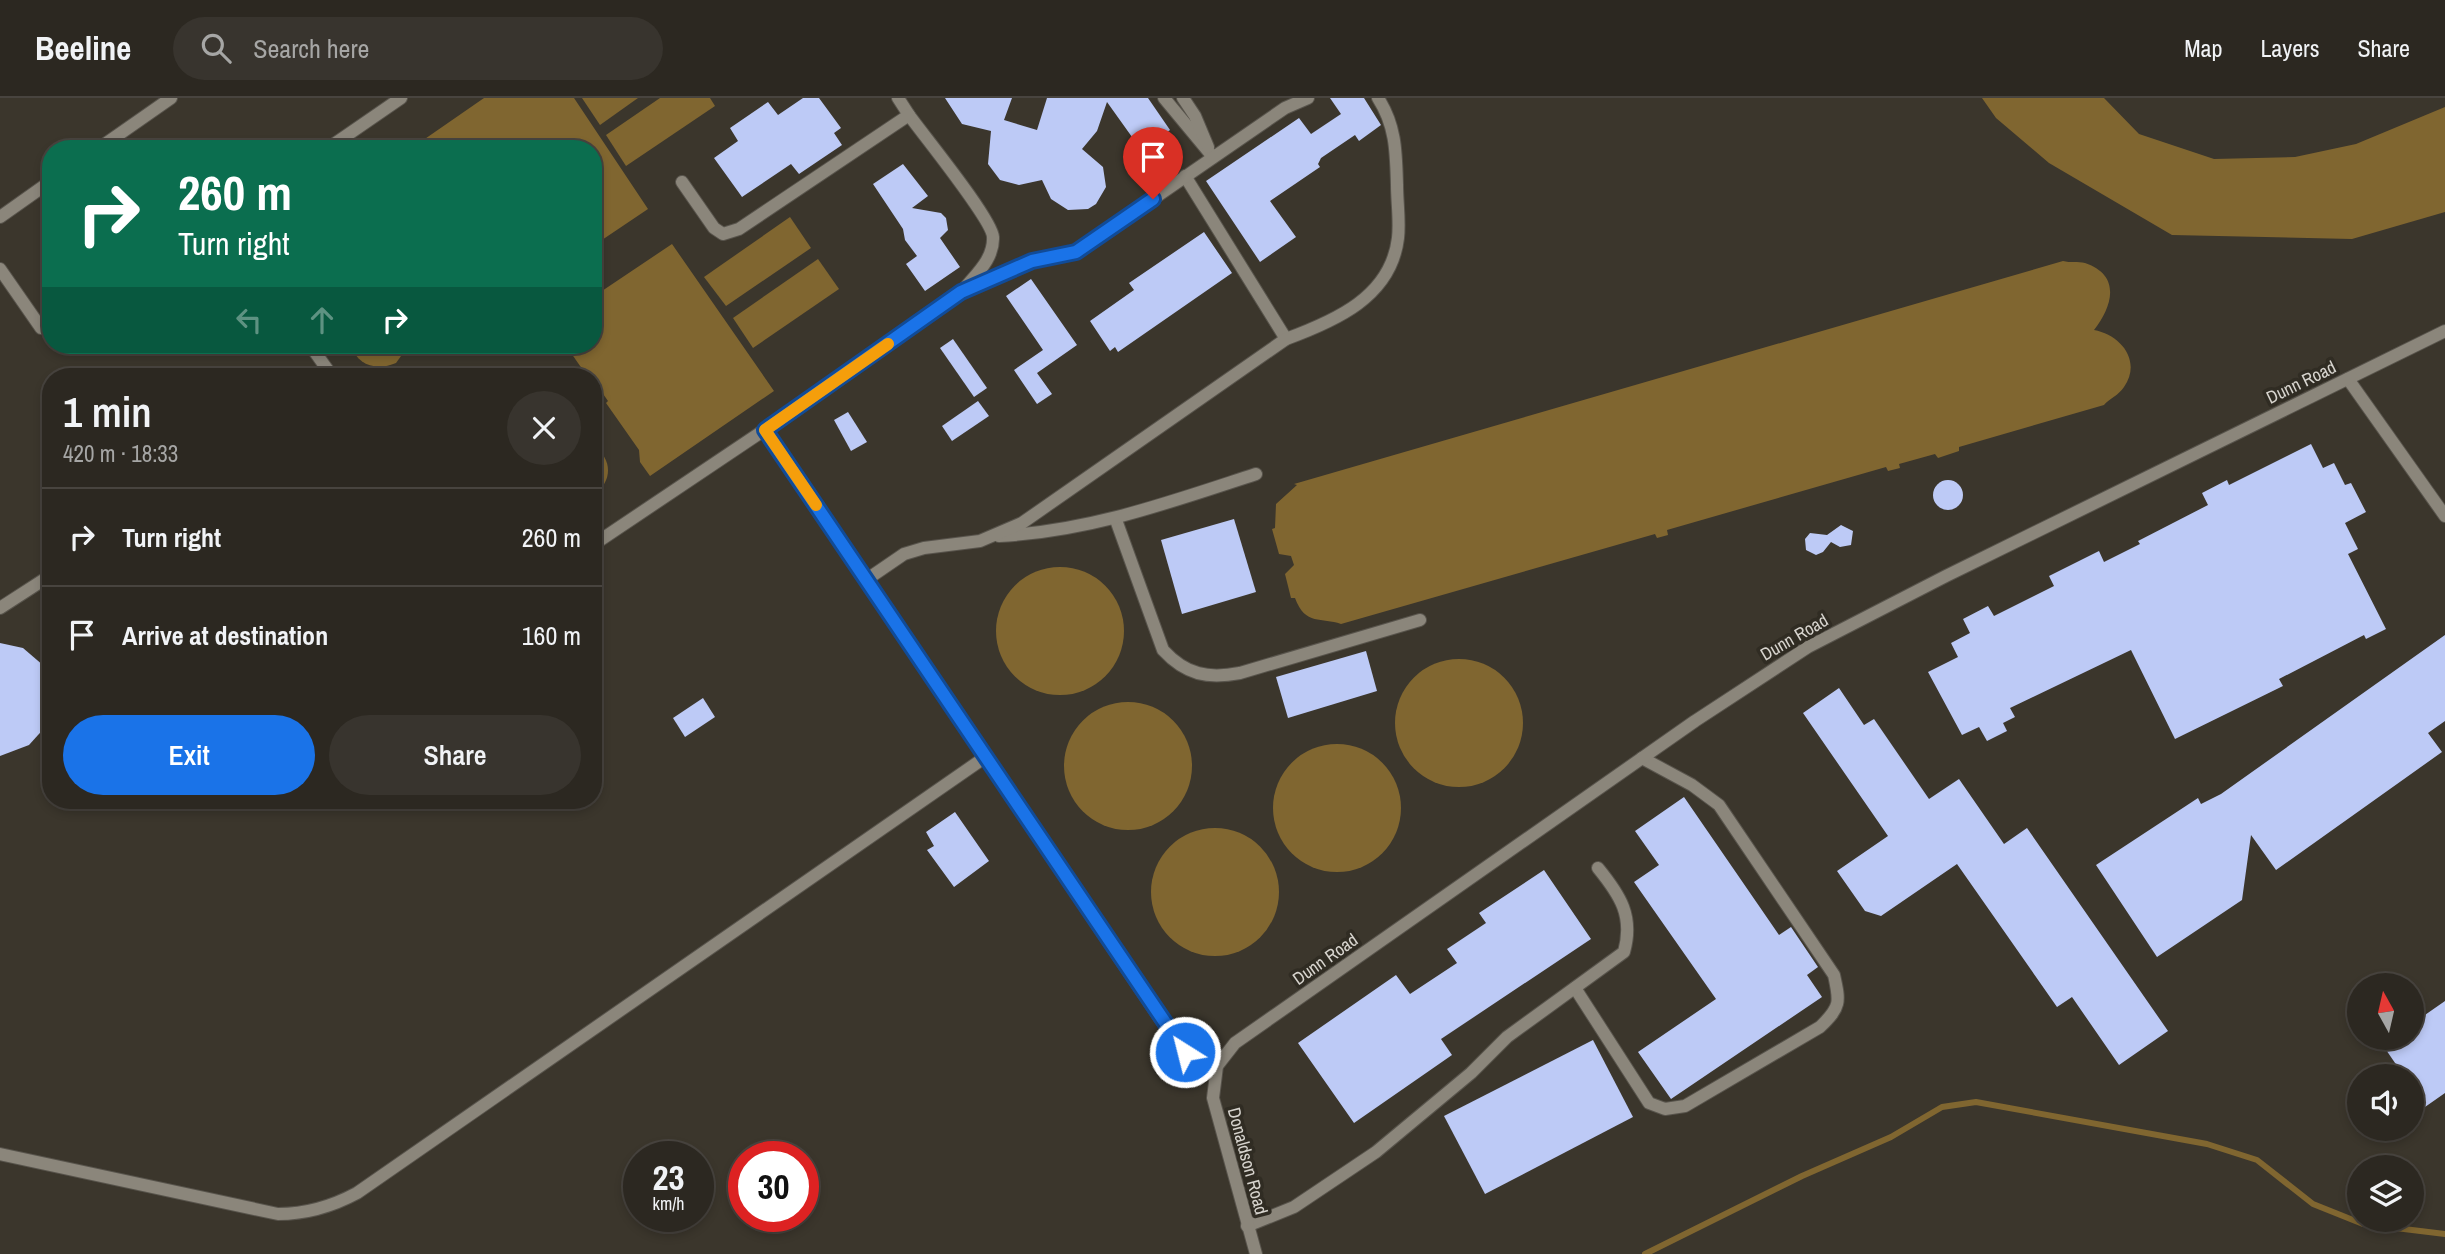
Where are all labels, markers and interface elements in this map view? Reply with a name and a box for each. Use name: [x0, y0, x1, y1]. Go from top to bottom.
search box: [173, 17, 663, 80]
text: Beeline: [35, 26, 131, 70]
icon: search: [197, 29, 235, 67]
text: Search here: [253, 31, 369, 66]
text: Map: [2184, 32, 2222, 64]
text: Layers: [2260, 32, 2319, 64]
text: Share: [2357, 32, 2410, 64]
pin: [1123, 127, 1183, 199]
icon: arrive: [1134, 138, 1172, 176]
text: 260 m: [178, 159, 292, 225]
icon: right: [63, 168, 154, 259]
text: Turn right: [178, 222, 290, 265]
icon: left: [230, 301, 268, 339]
icon: ahead: [303, 301, 341, 339]
icon: right: [376, 301, 414, 339]
street label: Dunn Road: [2262, 354, 2340, 410]
text: 1 min: [63, 384, 152, 440]
button: close: [507, 391, 581, 465]
text: 420 m · 18:33: [63, 438, 178, 469]
icon: right: [63, 518, 101, 556]
text: Turn right: [122, 520, 221, 555]
text: 260 m: [522, 520, 581, 555]
street label: Dunn Road: [1755, 608, 1833, 666]
icon: arrive: [63, 616, 101, 654]
text: Arrive at destination: [122, 618, 328, 653]
text: 160 m: [522, 618, 581, 653]
button: Exit: [63, 715, 315, 795]
button: Share: [329, 715, 581, 795]
street label: Dunn Road: [1287, 927, 1363, 991]
north arrow: [2347, 973, 2424, 1050]
map controls: [2347, 973, 2424, 1232]
position arrow: [1148, 1015, 1222, 1089]
button: sound: [2347, 1064, 2424, 1141]
street label: Donaldson Road: [1222, 1105, 1274, 1217]
speed limit sign: 30: [728, 1141, 819, 1232]
text: 23: [653, 1154, 684, 1201]
button: layers: [2347, 1155, 2424, 1232]
text: km/h: [653, 1191, 685, 1216]

